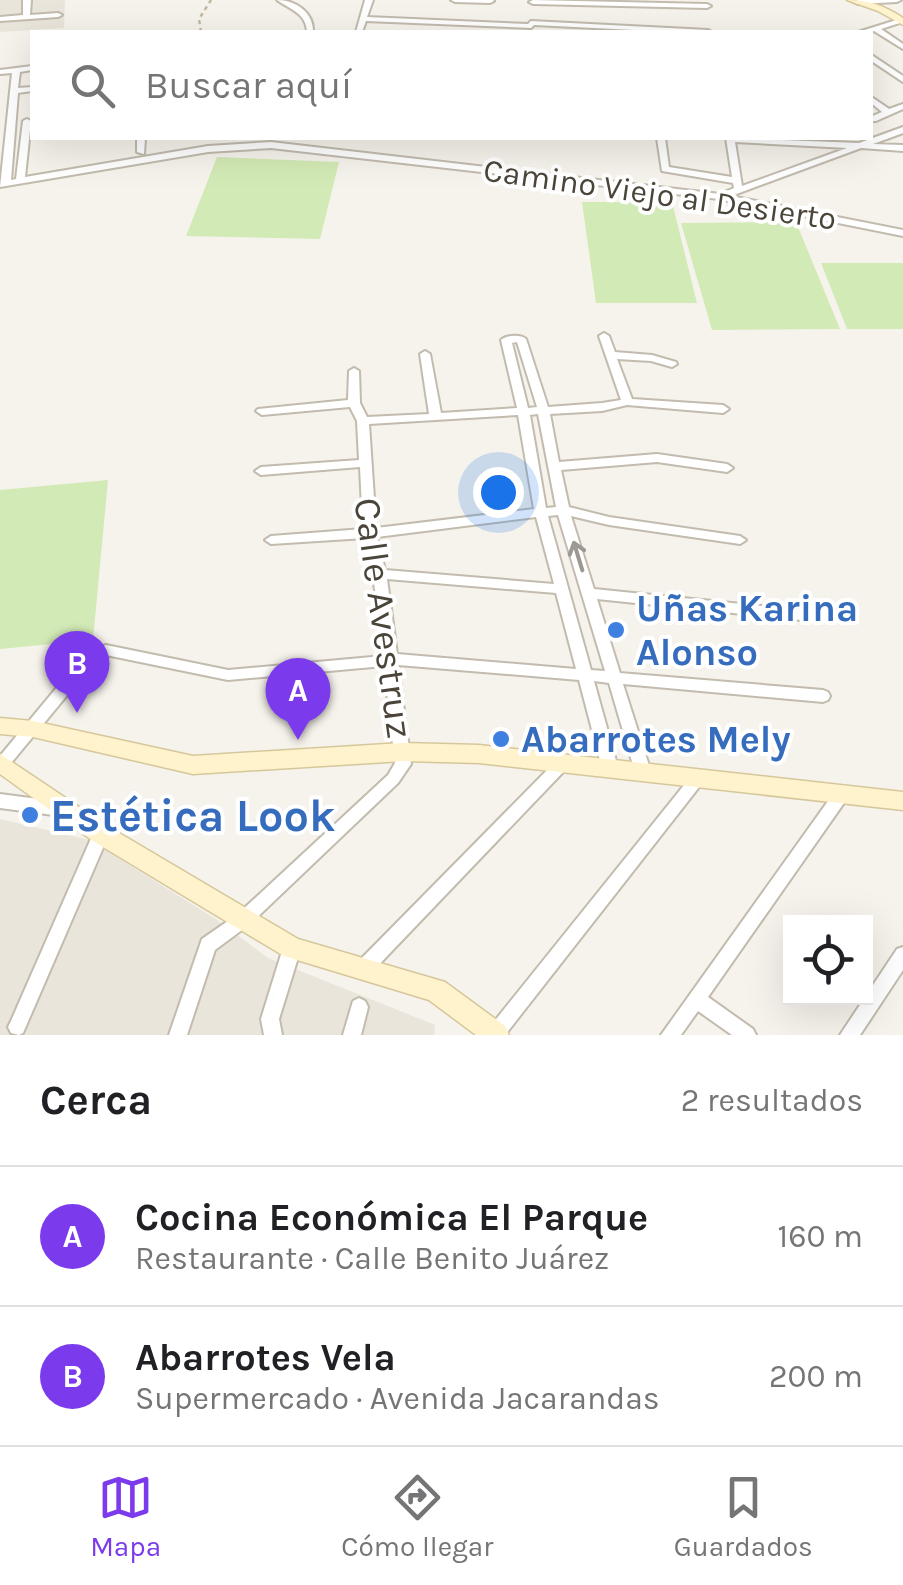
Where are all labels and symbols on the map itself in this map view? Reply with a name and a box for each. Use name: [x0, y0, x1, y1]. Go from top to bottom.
street label: Camino Viejo al Desierto: [481, 151, 839, 238]
your location: [473, 467, 524, 518]
street label: Calle Avestruz: [344, 495, 423, 741]
one-way arrow: [567, 541, 585, 572]
place label: Uñas Karina Alonso: [636, 586, 858, 675]
marker: Uñas Karina Alonso: [605, 619, 627, 641]
pin: B: [44, 630, 110, 713]
pin: A: [266, 658, 330, 740]
place label: Abarrotes Mely: [521, 717, 791, 762]
marker: Abarrotes Mely: [490, 728, 512, 750]
place label: Estética Look: [50, 790, 336, 842]
marker: Estética Look: [19, 804, 41, 826]

